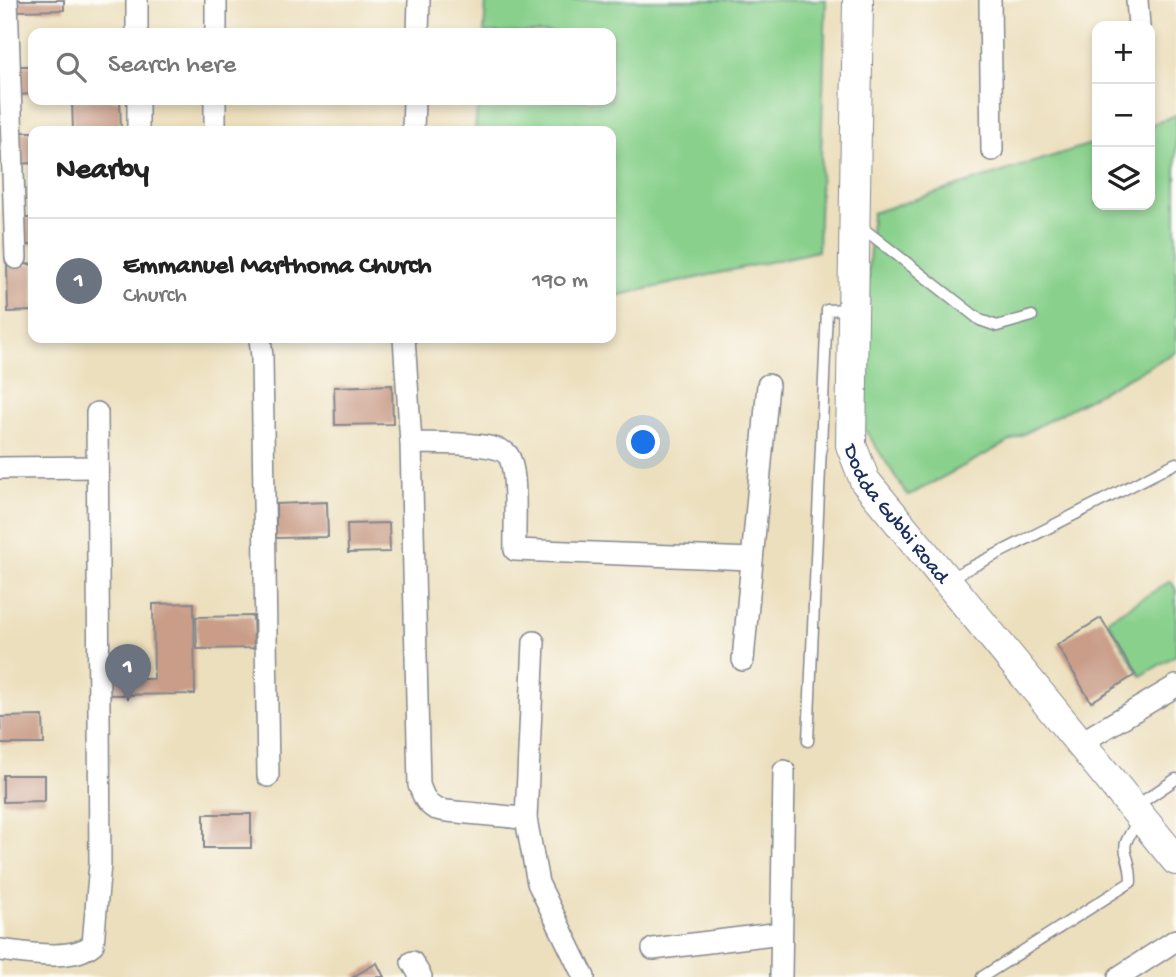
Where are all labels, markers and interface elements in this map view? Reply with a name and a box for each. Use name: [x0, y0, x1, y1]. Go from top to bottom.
map controls: [1092, 21, 1155, 210]
button: +: [1092, 21, 1155, 84]
search box: [28, 28, 616, 105]
icon: search: [52, 48, 90, 86]
text: Search here: [108, 51, 236, 82]
button: −: [1092, 84, 1155, 147]
button: layers: [1092, 147, 1155, 210]
text: Nearby: [56, 154, 149, 189]
text: Emmanuel Marthoma Church: [123, 252, 431, 283]
text: 1: [74, 268, 84, 295]
text: 190 m: [532, 268, 588, 295]
text: Church: [123, 283, 187, 310]
your location: [626, 425, 660, 459]
street label: Dodda Gubbi Road: [835, 440, 954, 591]
pin: 1: [105, 644, 151, 702]

